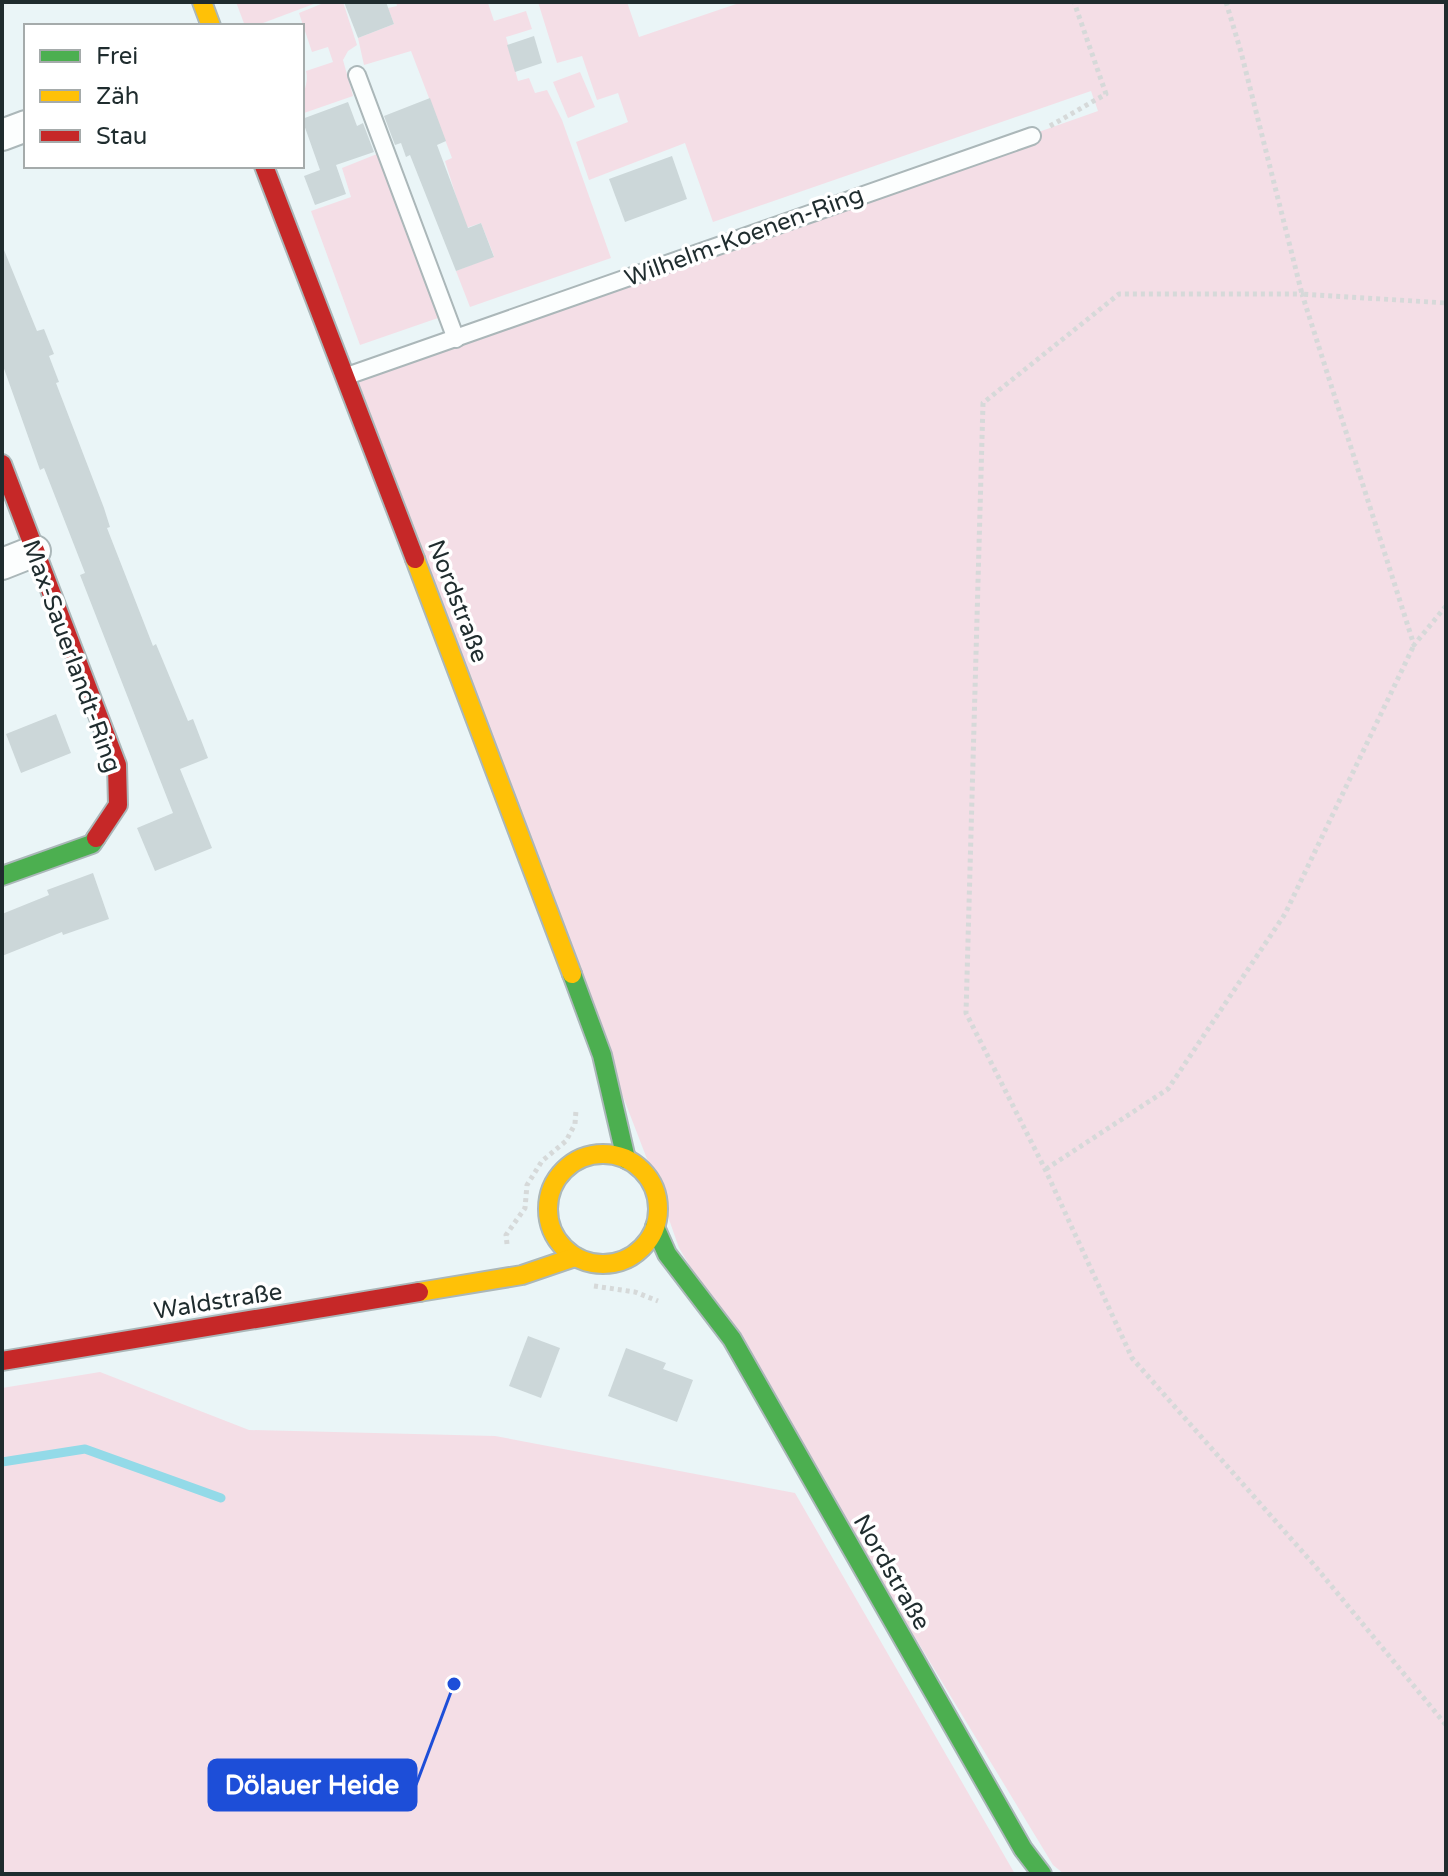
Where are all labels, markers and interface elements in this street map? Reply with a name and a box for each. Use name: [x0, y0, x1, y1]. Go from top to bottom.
legend: [24, 24, 304, 168]
text: Frei: [96, 42, 138, 71]
text: Zäh: [96, 82, 139, 111]
text: Stau: [96, 122, 147, 151]
street label: Wilhelm-Koenen-Ring: [621, 180, 867, 293]
street label: Max-Sauerlandt-Ring: [16, 536, 127, 776]
street label: Nordstraße: [421, 536, 494, 667]
street label: Waldstraße: [152, 1277, 284, 1326]
street label: Nordstraße: [847, 1509, 936, 1635]
callout: Dölauer Heide: [209, 1760, 416, 1810]
text: Dölauer Heide: [225, 1770, 400, 1801]

